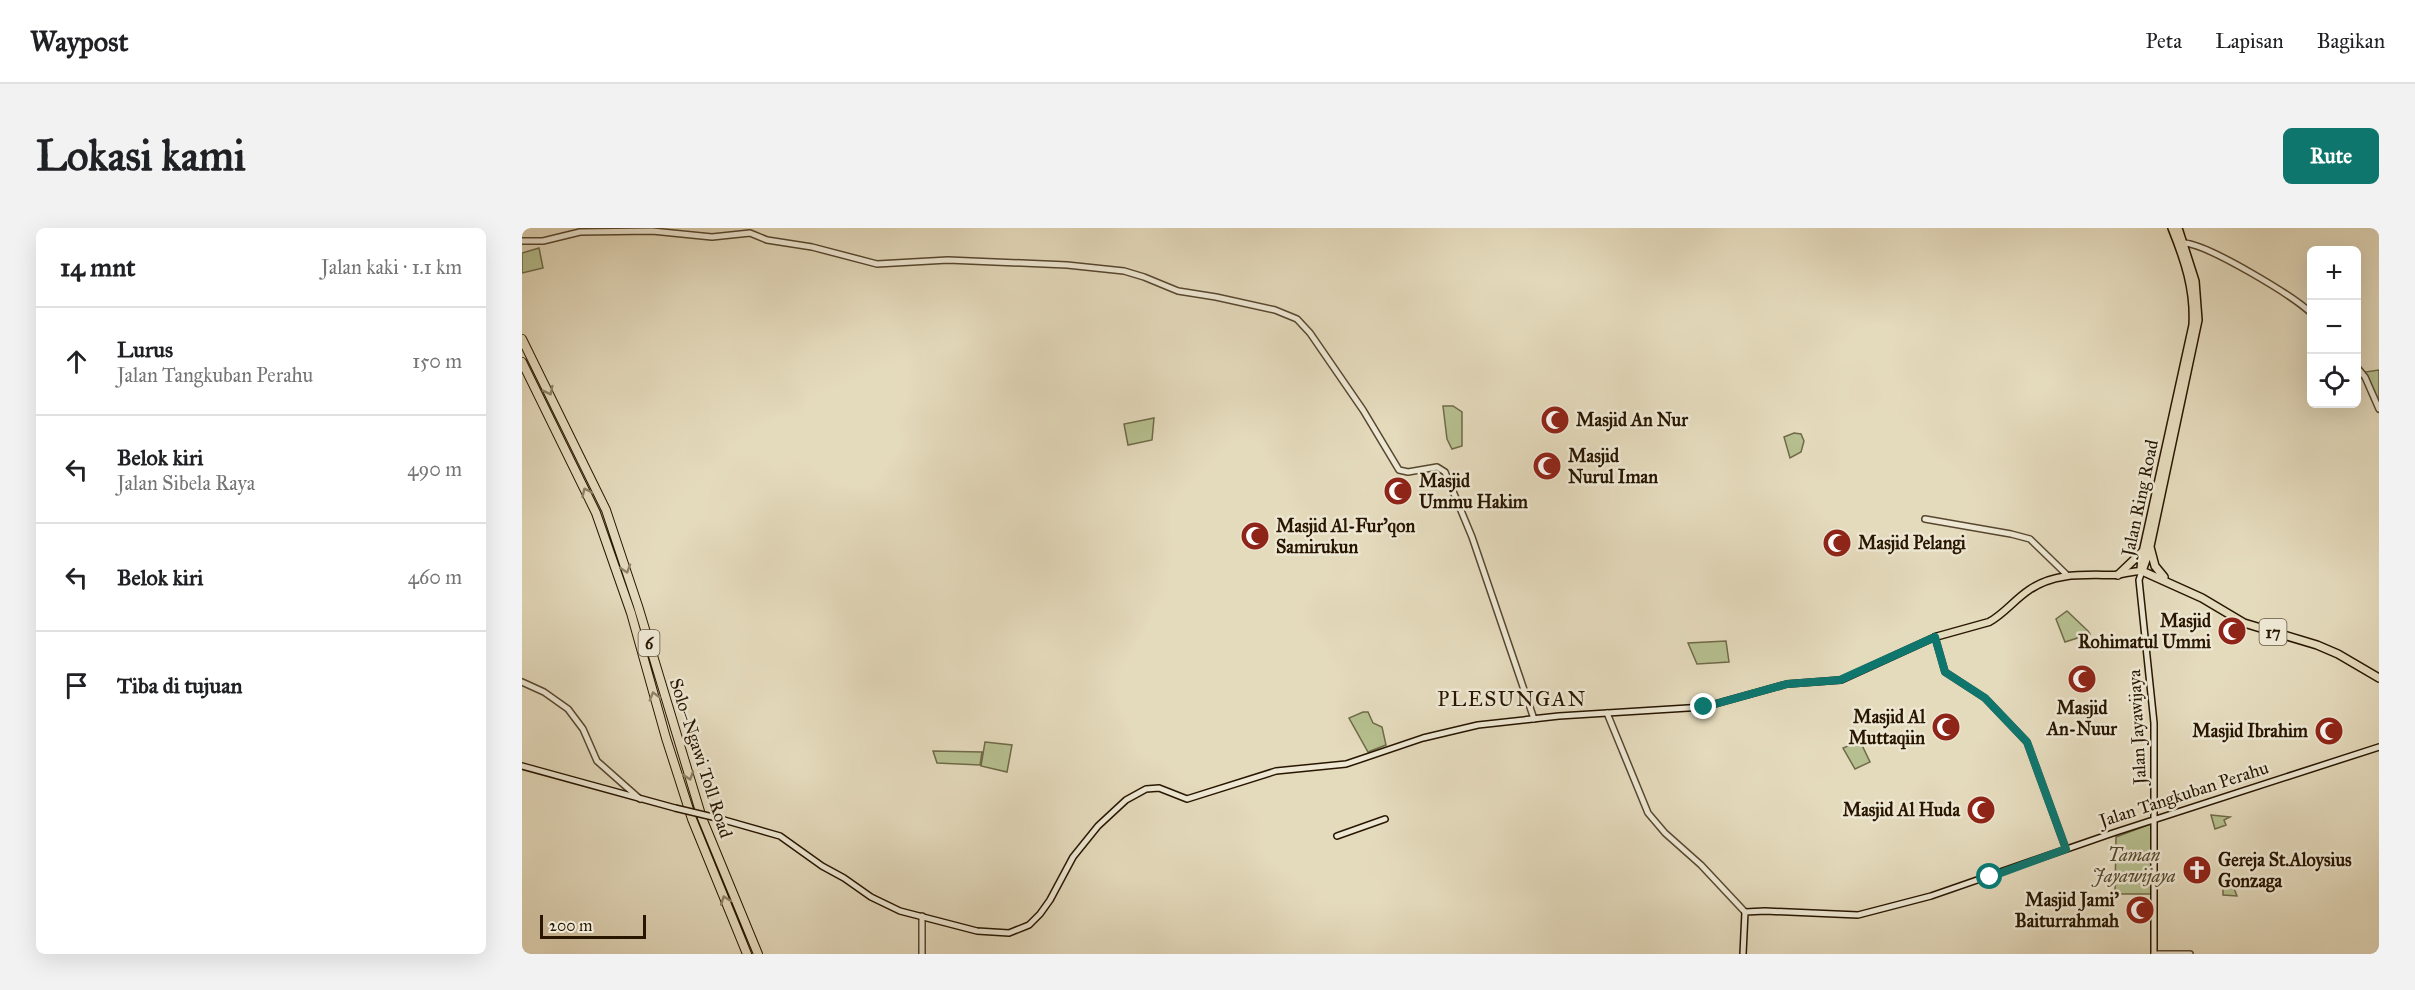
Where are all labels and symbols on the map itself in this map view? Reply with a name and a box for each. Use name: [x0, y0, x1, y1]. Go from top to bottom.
one-way arrow: [541, 384, 553, 395]
mosque icon: Masjid An Nur: [1539, 404, 1571, 436]
place label: Masjid An Nur: [1576, 409, 1689, 432]
street label: Jalan Ring Road: [2117, 438, 2164, 560]
place label: Masjid Nurul Iman: [1568, 445, 1658, 488]
mosque icon: Masjid Nurul Iman: [1531, 450, 1563, 482]
place label: Masjid Ummu Hakim: [1419, 470, 1529, 513]
mosque icon: Masjid Ummu Hakim: [1382, 475, 1414, 507]
one-way arrow: [581, 487, 593, 498]
place label: Masjid Al-Fur'qon Samirukun: [1276, 515, 1415, 558]
mosque icon: Masjid Al-Fur'qon Samirukun: [1239, 520, 1271, 552]
mosque icon: Masjid Pelangi: [1821, 527, 1853, 559]
place label: Masjid Pelangi: [1858, 532, 1967, 555]
one-way arrow: [619, 563, 631, 574]
place label: Masjid Rohimatul Ummi: [2078, 610, 2212, 653]
mosque icon: Masjid Rohimatul Ummi: [2216, 615, 2248, 647]
road number: 17: [2260, 619, 2286, 645]
road number: 6: [638, 630, 660, 656]
mosque icon: Masjid An-Nuur: [2066, 663, 2098, 695]
street label: Jalan Jayawijaya: [2123, 669, 2152, 787]
street label: Solo–Ngawi Toll Road: [664, 675, 737, 841]
district label: PLESUNGAN: [1437, 686, 1587, 712]
one-way arrow: [649, 691, 661, 702]
route end: [1690, 693, 1716, 719]
place label: Masjid An-Nuur: [2046, 697, 2118, 740]
place label: Masjid Al Muttaqiin: [1848, 706, 1926, 750]
mosque icon: Masjid Al Muttaqiin: [1930, 711, 1962, 743]
mosque icon: Masjid Ibrahim: [2313, 715, 2345, 747]
place label: Masjid Ibrahim: [2192, 720, 2309, 743]
street label: Jalan Tangkuban Perahu: [2095, 756, 2272, 833]
one-way arrow: [681, 770, 694, 781]
mosque icon: Masjid Al Huda: [1965, 794, 1997, 826]
place label: Masjid Al Huda: [1843, 799, 1960, 822]
park label: Taman Jayawijaya: [2091, 844, 2176, 887]
place label: Gereja St.Aloysius Gonzaga: [2218, 849, 2352, 893]
church icon: Gereja St.Aloysius Gonzaga: [2181, 854, 2213, 886]
route start: [1976, 863, 2002, 889]
place label: Masjid Jami' Baiturrahmah: [2015, 889, 2120, 932]
mosque icon: Masjid Jami' Baiturrahmah: [2124, 894, 2156, 926]
one-way arrow: [720, 895, 732, 906]
scale bar: [540, 912, 646, 940]

